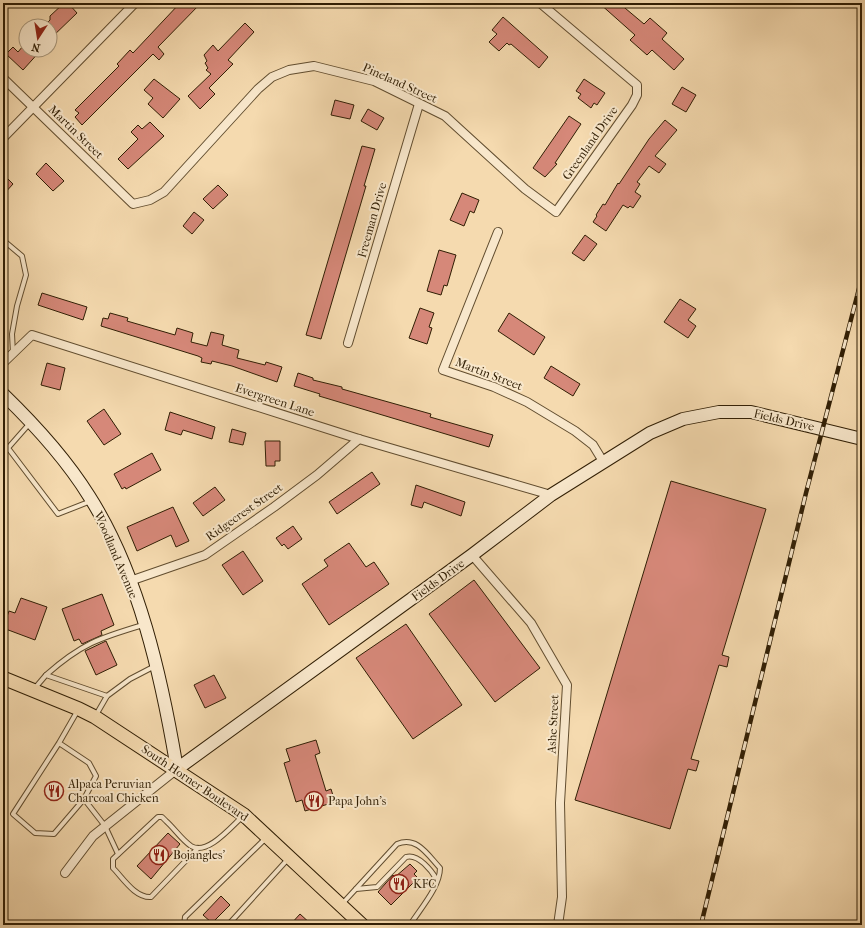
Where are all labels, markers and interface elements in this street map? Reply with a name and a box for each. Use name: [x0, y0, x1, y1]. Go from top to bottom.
north arrow: [18, 18, 58, 58]
text: N: [30, 40, 41, 55]
street label: Pineland Street: [361, 60, 440, 106]
street label: Martin Street: [46, 102, 107, 162]
street label: Greenland Drive: [559, 103, 621, 182]
street label: Freeman Drive: [355, 181, 389, 259]
street label: Martin Street: [453, 355, 525, 393]
street label: Evergreen Lane: [234, 381, 316, 419]
street label: Fields Drive: [752, 406, 816, 434]
street label: Ridgecrest Street: [203, 480, 286, 544]
street label: Woodland Avenue: [91, 508, 141, 601]
street label: Fields Drive: [409, 556, 467, 604]
street label: Ashe Street: [544, 693, 562, 755]
street label: South Horner Boulevard: [139, 742, 252, 824]
place label: Alpaca Peruvian Charcoal Chicken: [67, 777, 159, 805]
restaurant icon: Alpaca Peruvian Charcoal Chicken: [43, 780, 65, 802]
restaurant icon: Papa John's: [303, 790, 325, 812]
place label: Papa John's: [328, 794, 387, 808]
restaurant icon: Bojangles': [148, 844, 170, 866]
place label: Bojangles': [173, 848, 225, 862]
restaurant icon: KFC: [388, 873, 410, 895]
place label: KFC: [413, 877, 436, 891]

